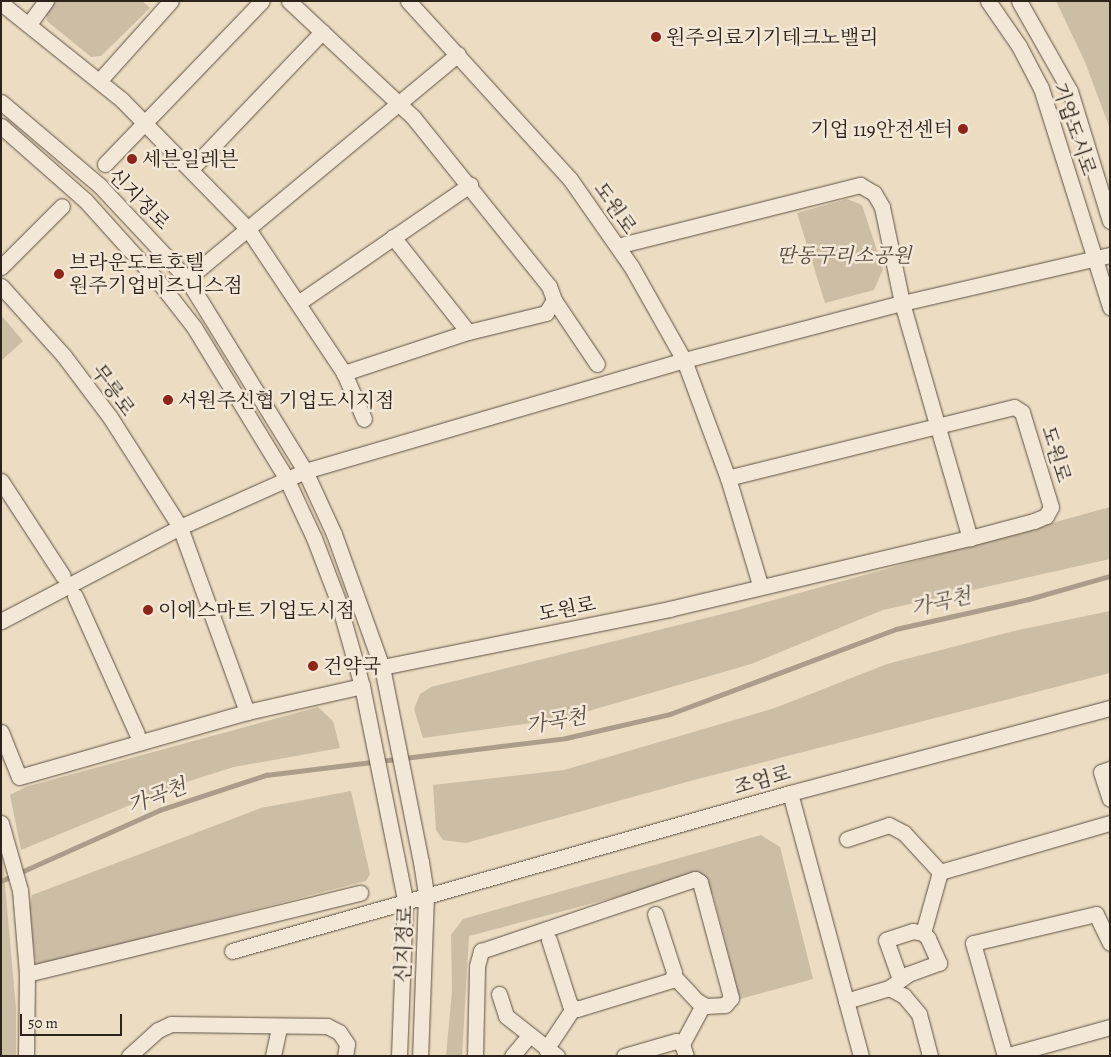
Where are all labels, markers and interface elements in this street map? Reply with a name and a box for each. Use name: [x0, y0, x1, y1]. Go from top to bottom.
place label: 원주의료기기테크노밸리: [666, 25, 879, 49]
marker: 원주의료기기테크노밸리: [650, 31, 662, 43]
street label: 기업도시로: [1047, 79, 1101, 179]
place label: 기업 119안전센터: [810, 117, 953, 141]
marker: 기업 119안전센터: [957, 123, 969, 135]
place label: 세븐일레븐: [142, 147, 239, 171]
marker: 세븐일레븐: [126, 153, 138, 165]
street label: 신지정로: [103, 163, 175, 235]
street label: 도원로: [589, 177, 641, 239]
park label: 딴동구리소공원: [776, 243, 912, 267]
place label: 브라운도트호텔 원주기업비즈니스점: [69, 250, 243, 297]
marker: 브라운도트호텔 원주기업비즈니스점: [53, 268, 65, 280]
street label: 무릉로: [86, 360, 140, 420]
place label: 서원주신협 기업도시지점: [178, 388, 394, 412]
marker: 서원주신협 기업도시지점: [162, 394, 174, 406]
street label: 도원로: [1036, 423, 1076, 485]
water label: 가곡천: [909, 583, 973, 621]
street label: 도원로: [536, 592, 598, 626]
place label: 이에스마트 기업도시점: [158, 598, 355, 622]
marker: 이에스마트 기업도시점: [142, 604, 154, 616]
place label: 건약국: [323, 654, 381, 678]
marker: 건약국: [307, 660, 319, 672]
water label: 가곡천: [524, 703, 588, 739]
street label: 조엄로: [731, 760, 793, 800]
water label: 가곡천: [124, 773, 190, 819]
street label: 신지정로: [391, 905, 417, 983]
scale bar: [22, 1004, 125, 1036]
text: 50 m: [28, 1013, 58, 1033]

